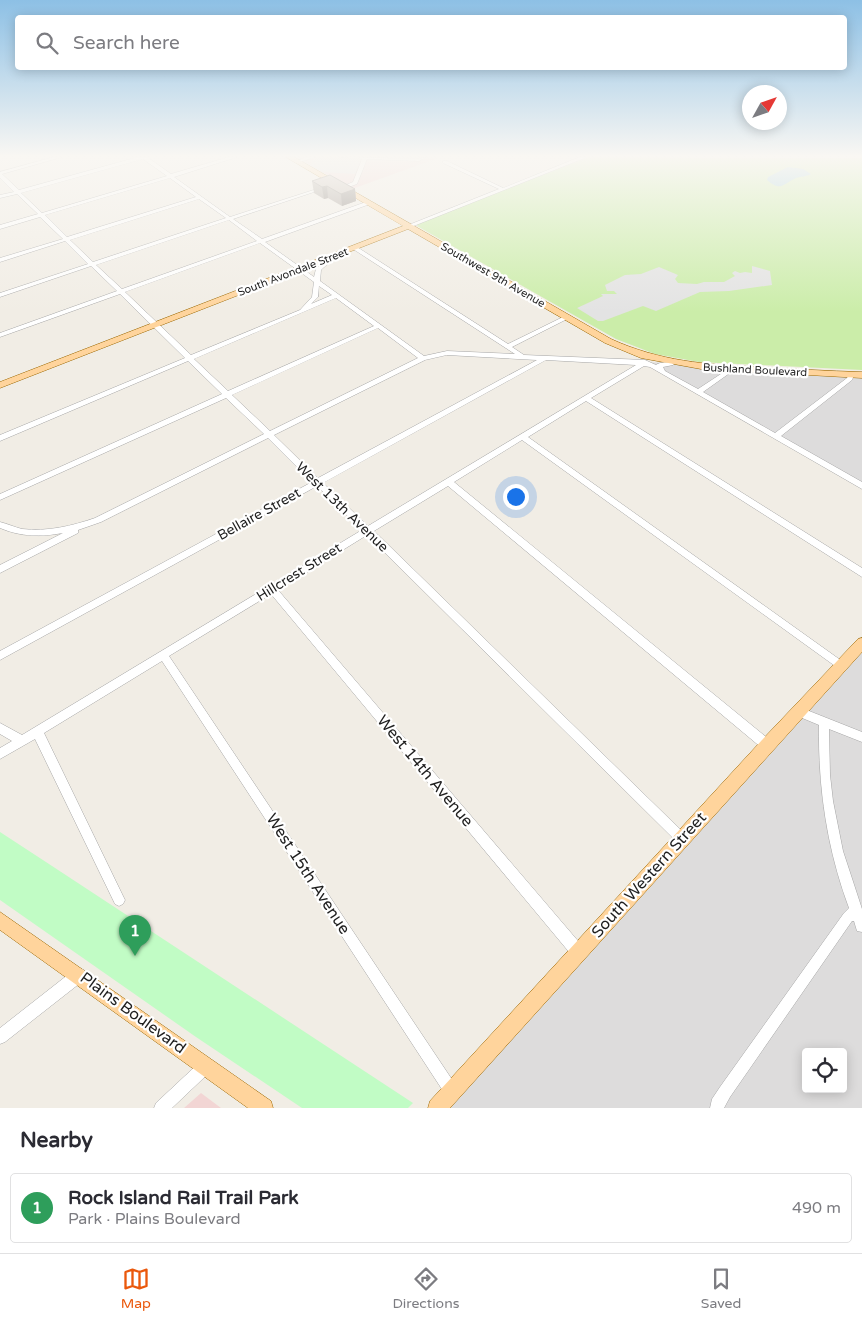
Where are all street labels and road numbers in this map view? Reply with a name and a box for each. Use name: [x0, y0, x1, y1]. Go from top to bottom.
street label: Southwest 9th Avenue: [439, 240, 547, 310]
street label: South Avondale Street: [236, 245, 350, 299]
street label: Bushland Boulevard: [703, 361, 808, 379]
street label: West 13th Avenue: [292, 458, 392, 556]
street label: Bellaire Street: [214, 484, 304, 544]
street label: Hillcrest Street: [253, 539, 345, 605]
street label: West 14th Avenue: [372, 711, 478, 831]
street label: South Western Street: [587, 808, 711, 942]
street label: West 15th Avenue: [262, 810, 354, 938]
street label: Plains Boulevard: [76, 968, 190, 1058]

